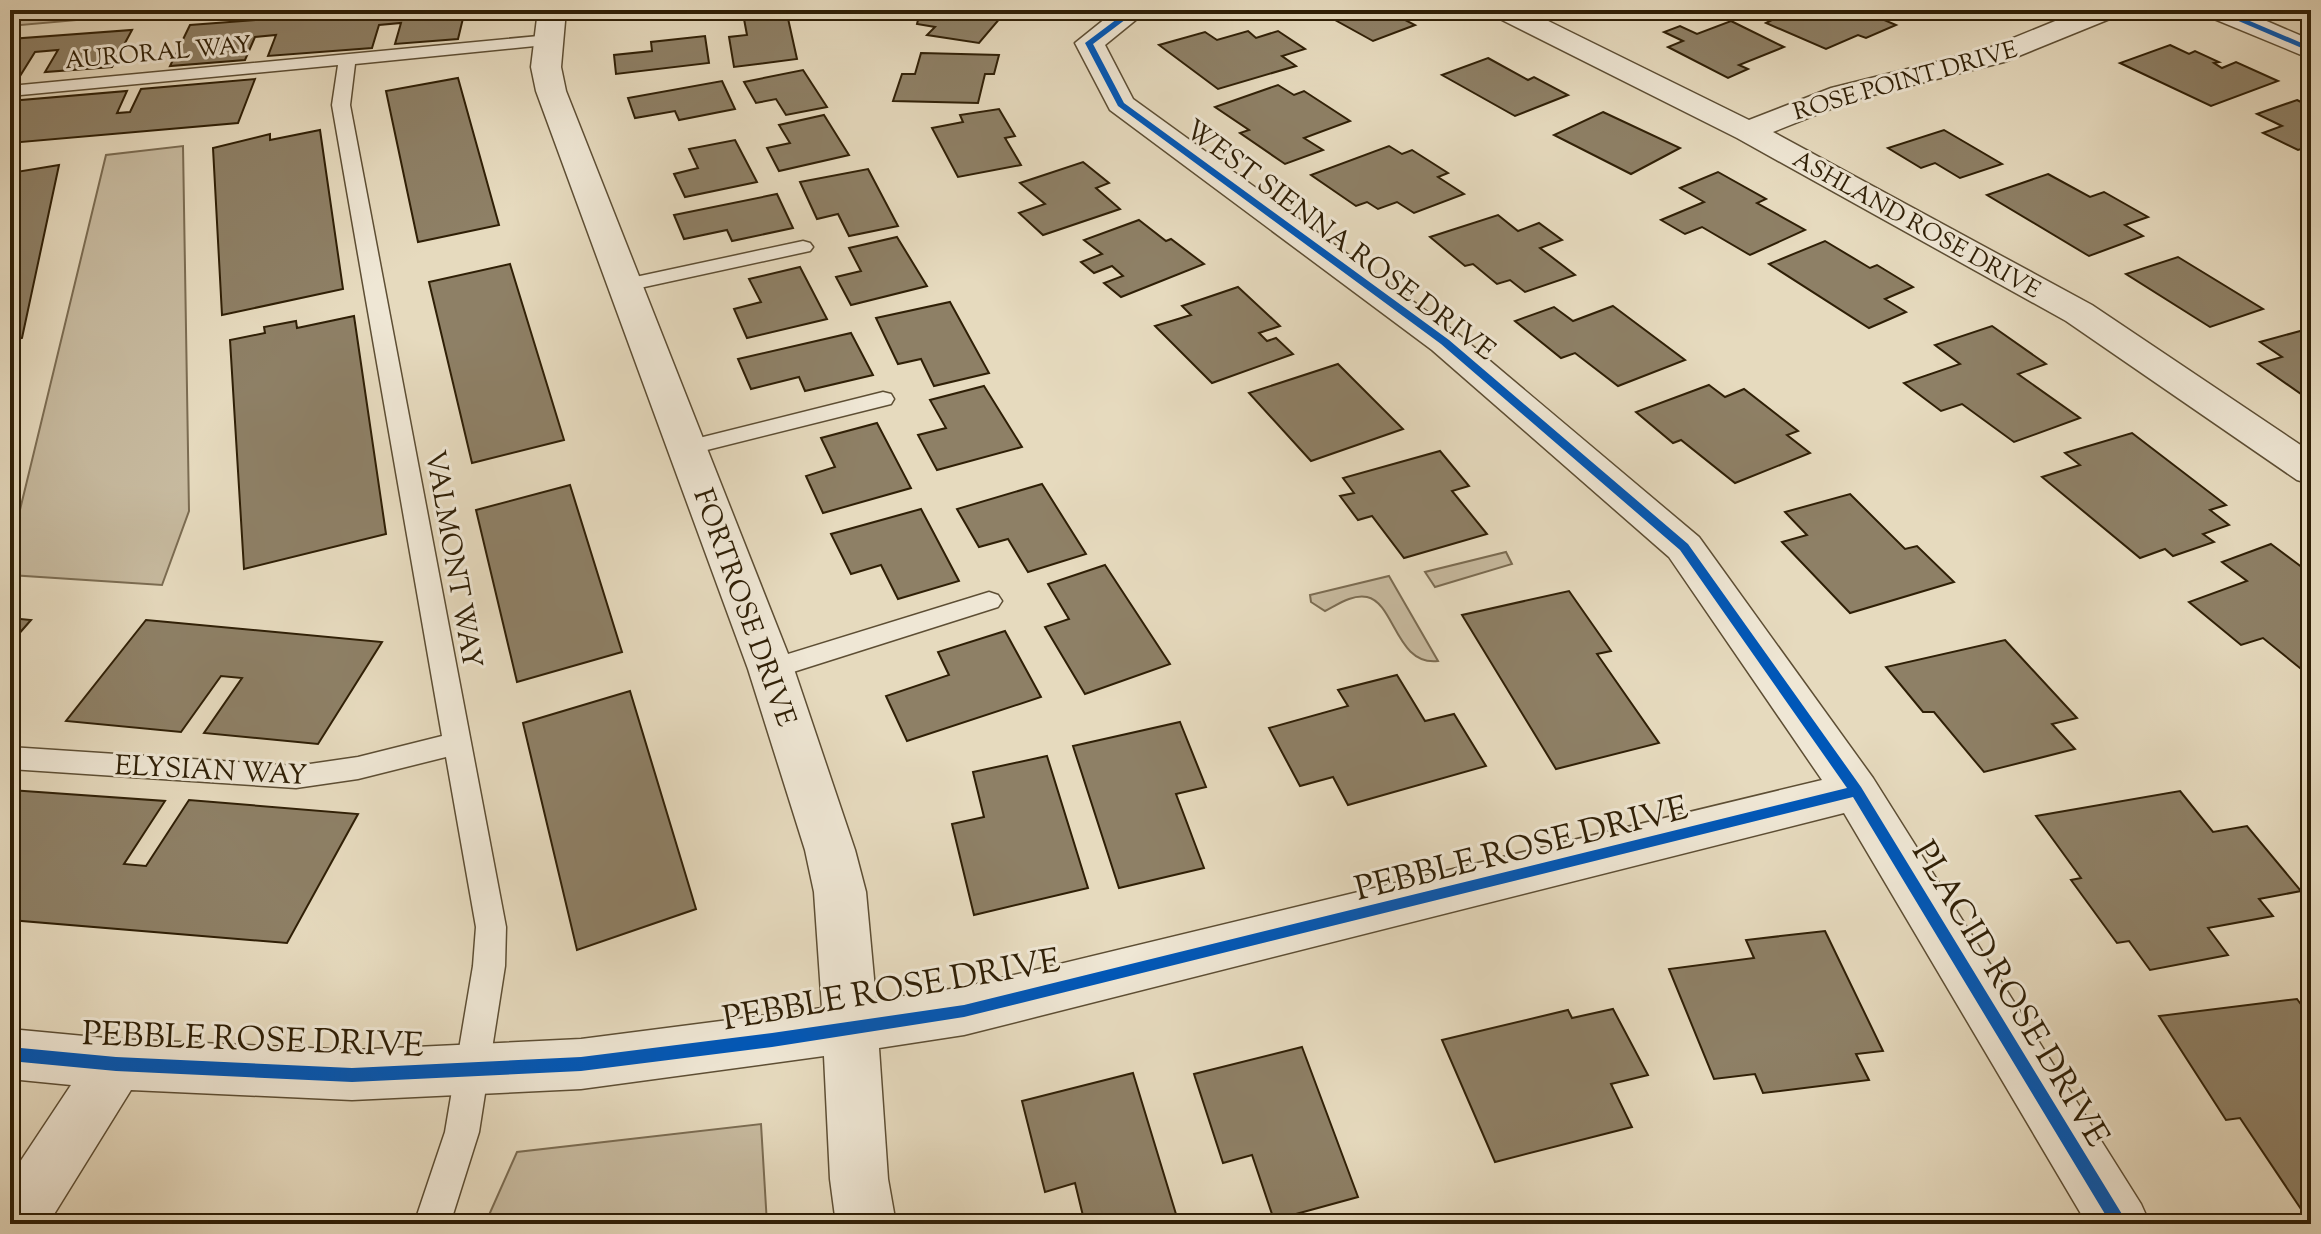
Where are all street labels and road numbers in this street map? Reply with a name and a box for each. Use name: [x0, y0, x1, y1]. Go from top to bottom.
street label: AURORAL WAY: [63, 29, 253, 79]
street label: ROSE POINT DRIVE: [1789, 33, 2022, 130]
street label: WEST SIENNA ROSE DRIVE: [1175, 111, 1503, 372]
street label: ASHLAND ROSE DRIVE: [1786, 143, 2047, 308]
street label: VALMONT WAY: [413, 447, 491, 672]
street label: FORTROSE DRIVE: [682, 484, 805, 733]
street label: ELYSIAN WAY: [114, 747, 308, 797]
street label: PEBBLE ROSE DRIVE: [1350, 785, 1694, 916]
street label: PLACID ROSE DRIVE: [1898, 832, 2120, 1157]
street label: PEBBLE ROSE DRIVE: [719, 938, 1064, 1045]
street label: PEBBLE ROSE DRIVE: [81, 1011, 425, 1072]

